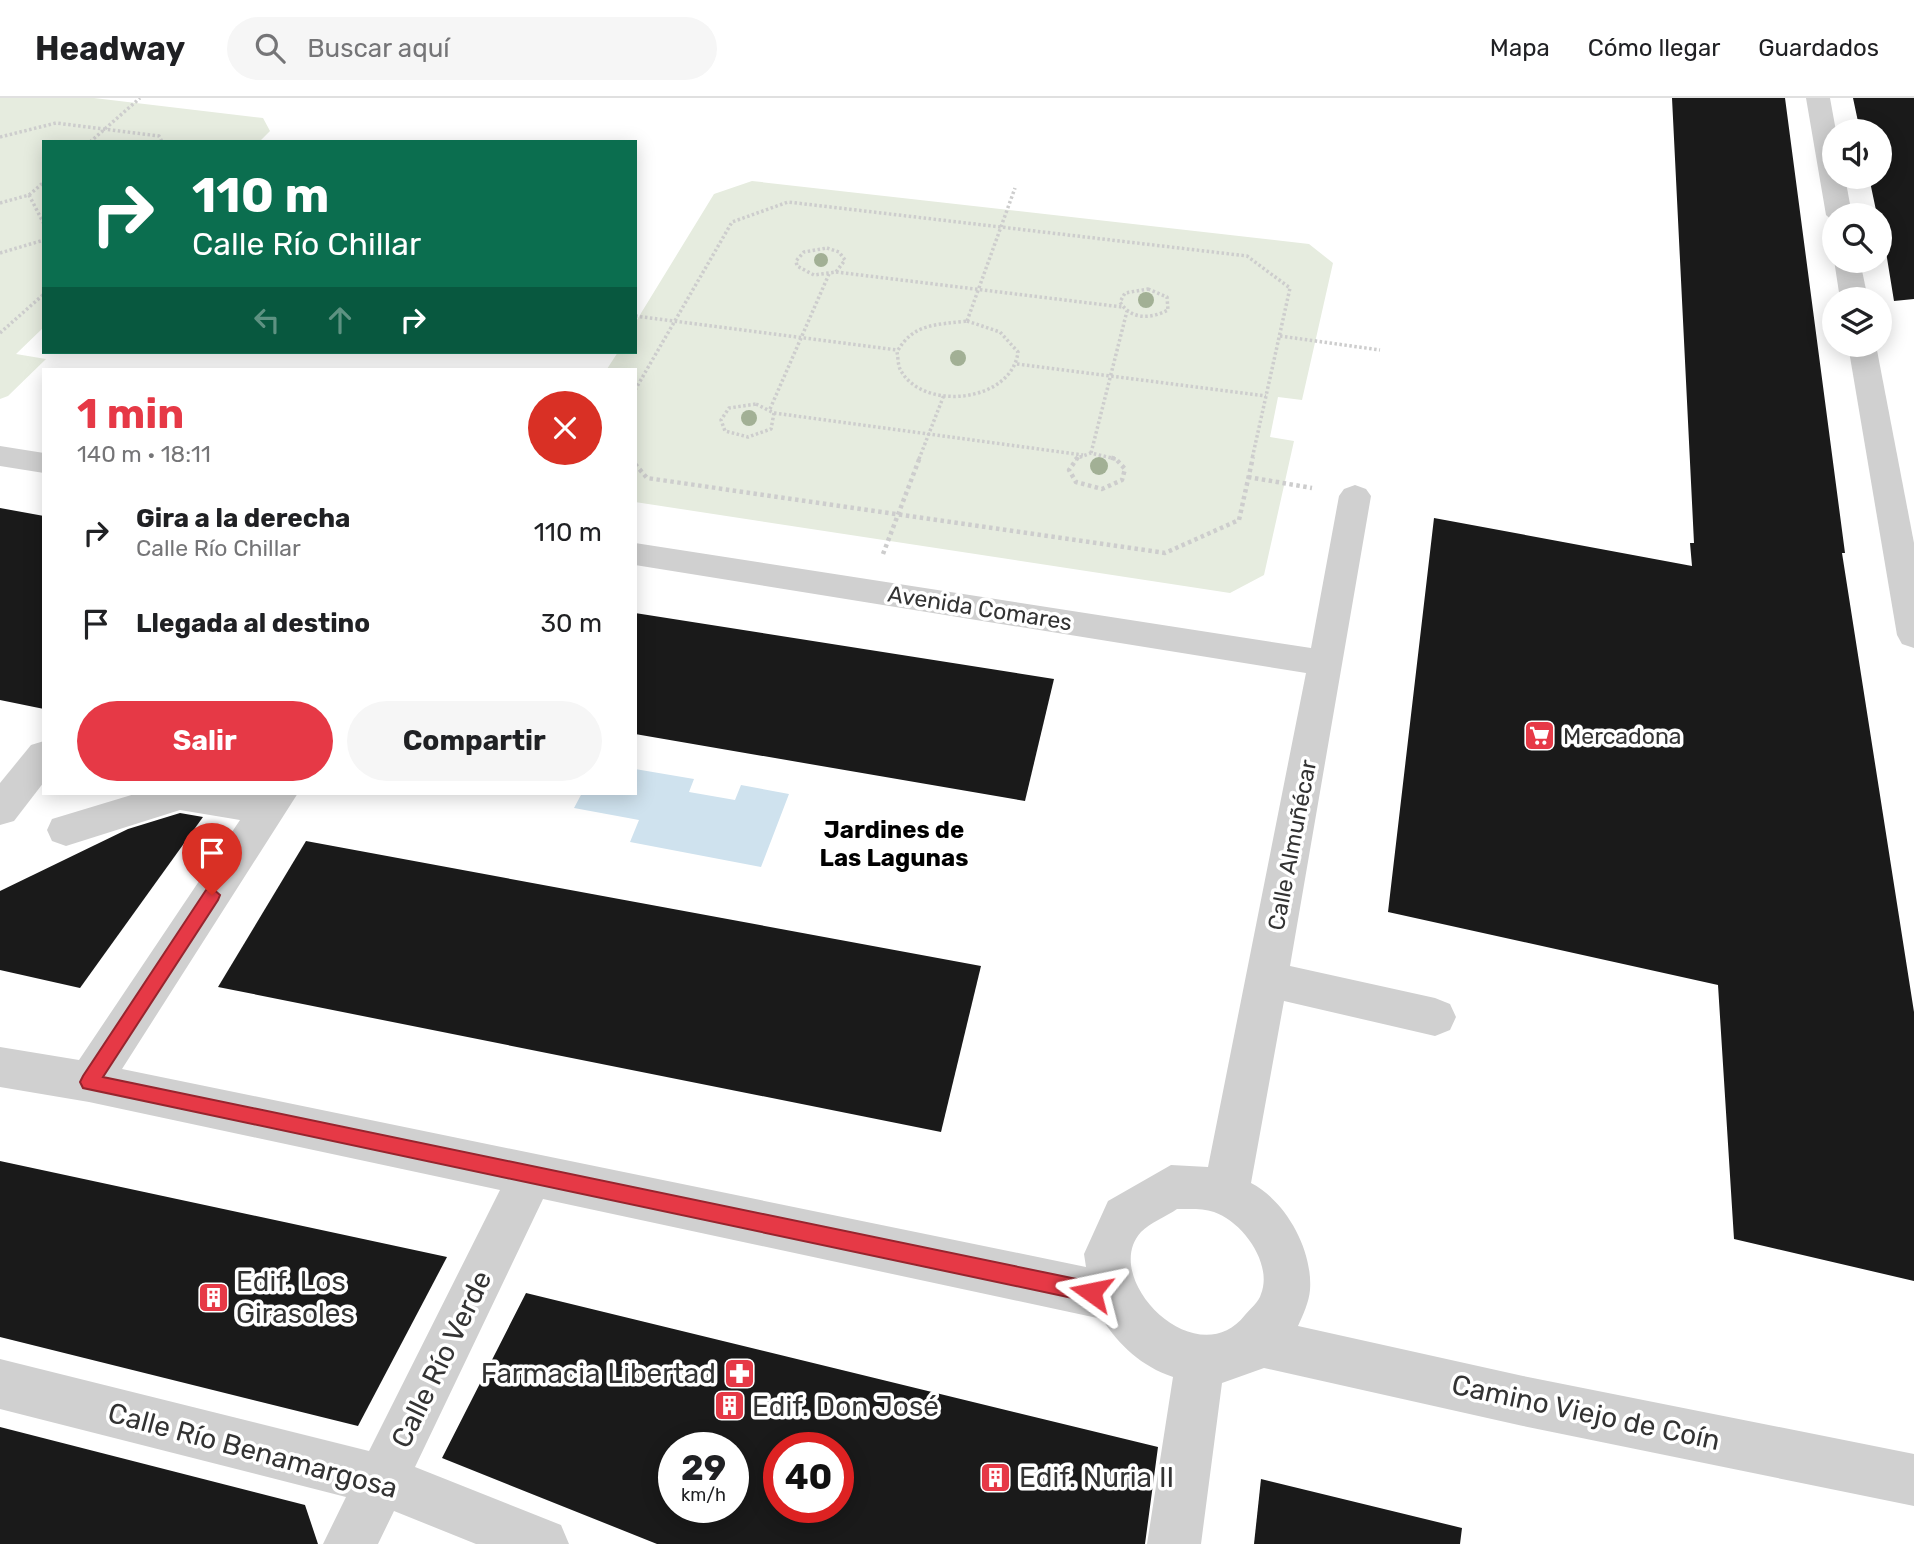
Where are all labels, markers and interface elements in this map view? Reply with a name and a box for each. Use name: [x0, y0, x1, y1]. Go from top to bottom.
search box: [227, 17, 717, 80]
text: Headway: [35, 29, 185, 68]
icon: search: [251, 29, 289, 67]
text: Buscar aquí: [307, 33, 450, 64]
text: Mapa: [1490, 34, 1550, 62]
text: Cómo llegar: [1588, 34, 1720, 62]
text: Guardados: [1758, 34, 1879, 62]
map controls: [1822, 119, 1892, 357]
button: sound: [1822, 119, 1892, 189]
text: 110 m: [192, 166, 329, 224]
icon: right: [77, 168, 168, 259]
button: search: [1822, 203, 1892, 273]
text: Calle Río Chillar: [192, 225, 421, 263]
button: layers: [1822, 287, 1892, 357]
icon: left: [248, 301, 286, 339]
icon: ahead: [321, 301, 359, 339]
icon: right: [394, 301, 432, 339]
text: 1 min: [77, 389, 184, 439]
button: close: [528, 391, 602, 465]
text: 140 m · 18:11: [77, 440, 211, 468]
text: Gira a la derecha: [136, 503, 350, 534]
icon: right: [77, 514, 115, 552]
text: 110 m: [534, 517, 602, 548]
text: Calle Río Chillar: [136, 534, 301, 562]
street label: Avenida Comares: [886, 580, 1074, 636]
icon: arrive: [77, 605, 115, 643]
text: Llegada al destino: [136, 608, 370, 639]
text: 30 m: [540, 608, 602, 639]
button: Salir: [77, 701, 333, 781]
button: Compartir: [347, 701, 602, 781]
supermarket icon: Mercadona: [1523, 719, 1557, 753]
place label: Mercadona: [1563, 722, 1682, 750]
street label: Calle Almuñécar: [1262, 757, 1322, 933]
district label: Jardines de Las Lagunas: [820, 816, 968, 872]
pin: [182, 823, 242, 895]
icon: arrive: [193, 834, 231, 872]
position arrow: [1054, 1255, 1128, 1329]
place label: Edif. Los Girasoles: [236, 1265, 355, 1330]
street label: Calle Río Verde: [384, 1265, 499, 1453]
building icon: Edif. Los Girasoles: [196, 1280, 230, 1314]
pharmacy icon: Farmacia Libertad: [722, 1356, 756, 1390]
place label: Farmacia Libertad: [481, 1357, 716, 1390]
street label: Camino Viejo de Coín: [1449, 1368, 1723, 1457]
building icon: Edif. Don José: [712, 1389, 746, 1423]
place label: Edif. Don José: [752, 1390, 939, 1423]
street label: Calle Río Benamargosa: [105, 1396, 401, 1505]
speed limit sign: 40: [763, 1432, 854, 1523]
text: 29: [681, 1447, 726, 1489]
building icon: Edif. Nuria II: [979, 1460, 1013, 1494]
place label: Edif. Nuria II: [1019, 1461, 1174, 1494]
text: km/h: [681, 1484, 726, 1506]

